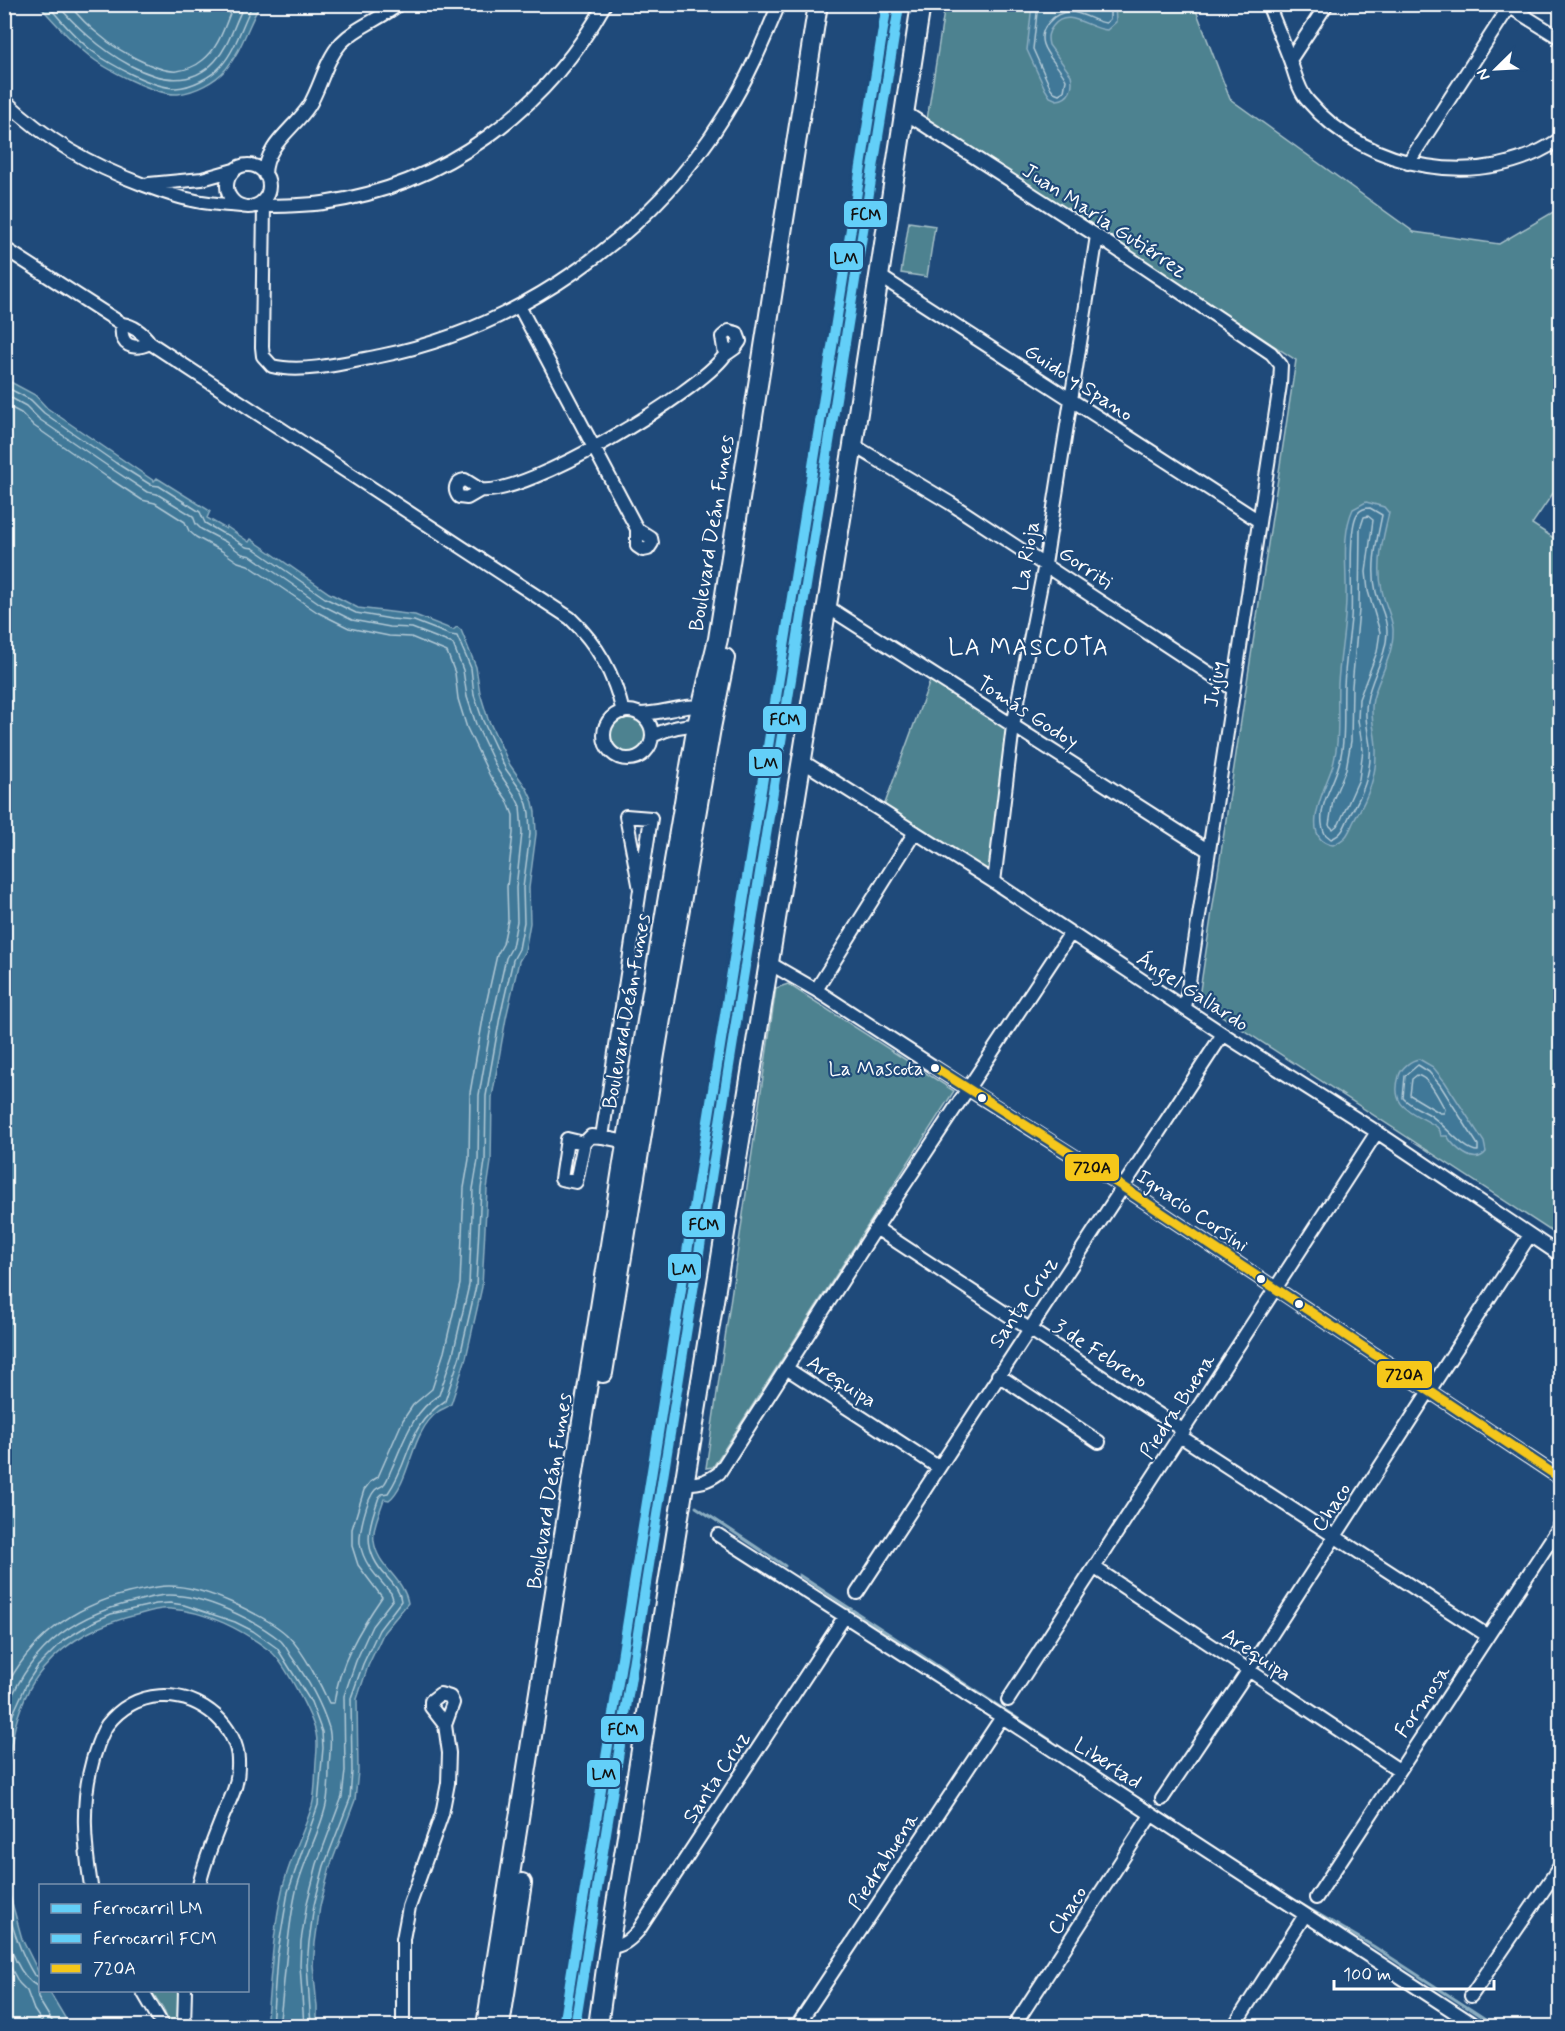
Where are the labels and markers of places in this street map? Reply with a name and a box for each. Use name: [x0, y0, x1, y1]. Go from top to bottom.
place label: La Mascota: [828, 1056, 924, 1083]
marker: La Mascota: [929, 1062, 941, 1074]
unlabelled marker: [976, 1092, 988, 1104]
unlabelled marker: [1255, 1273, 1267, 1285]
unlabelled marker: [1293, 1298, 1305, 1310]

